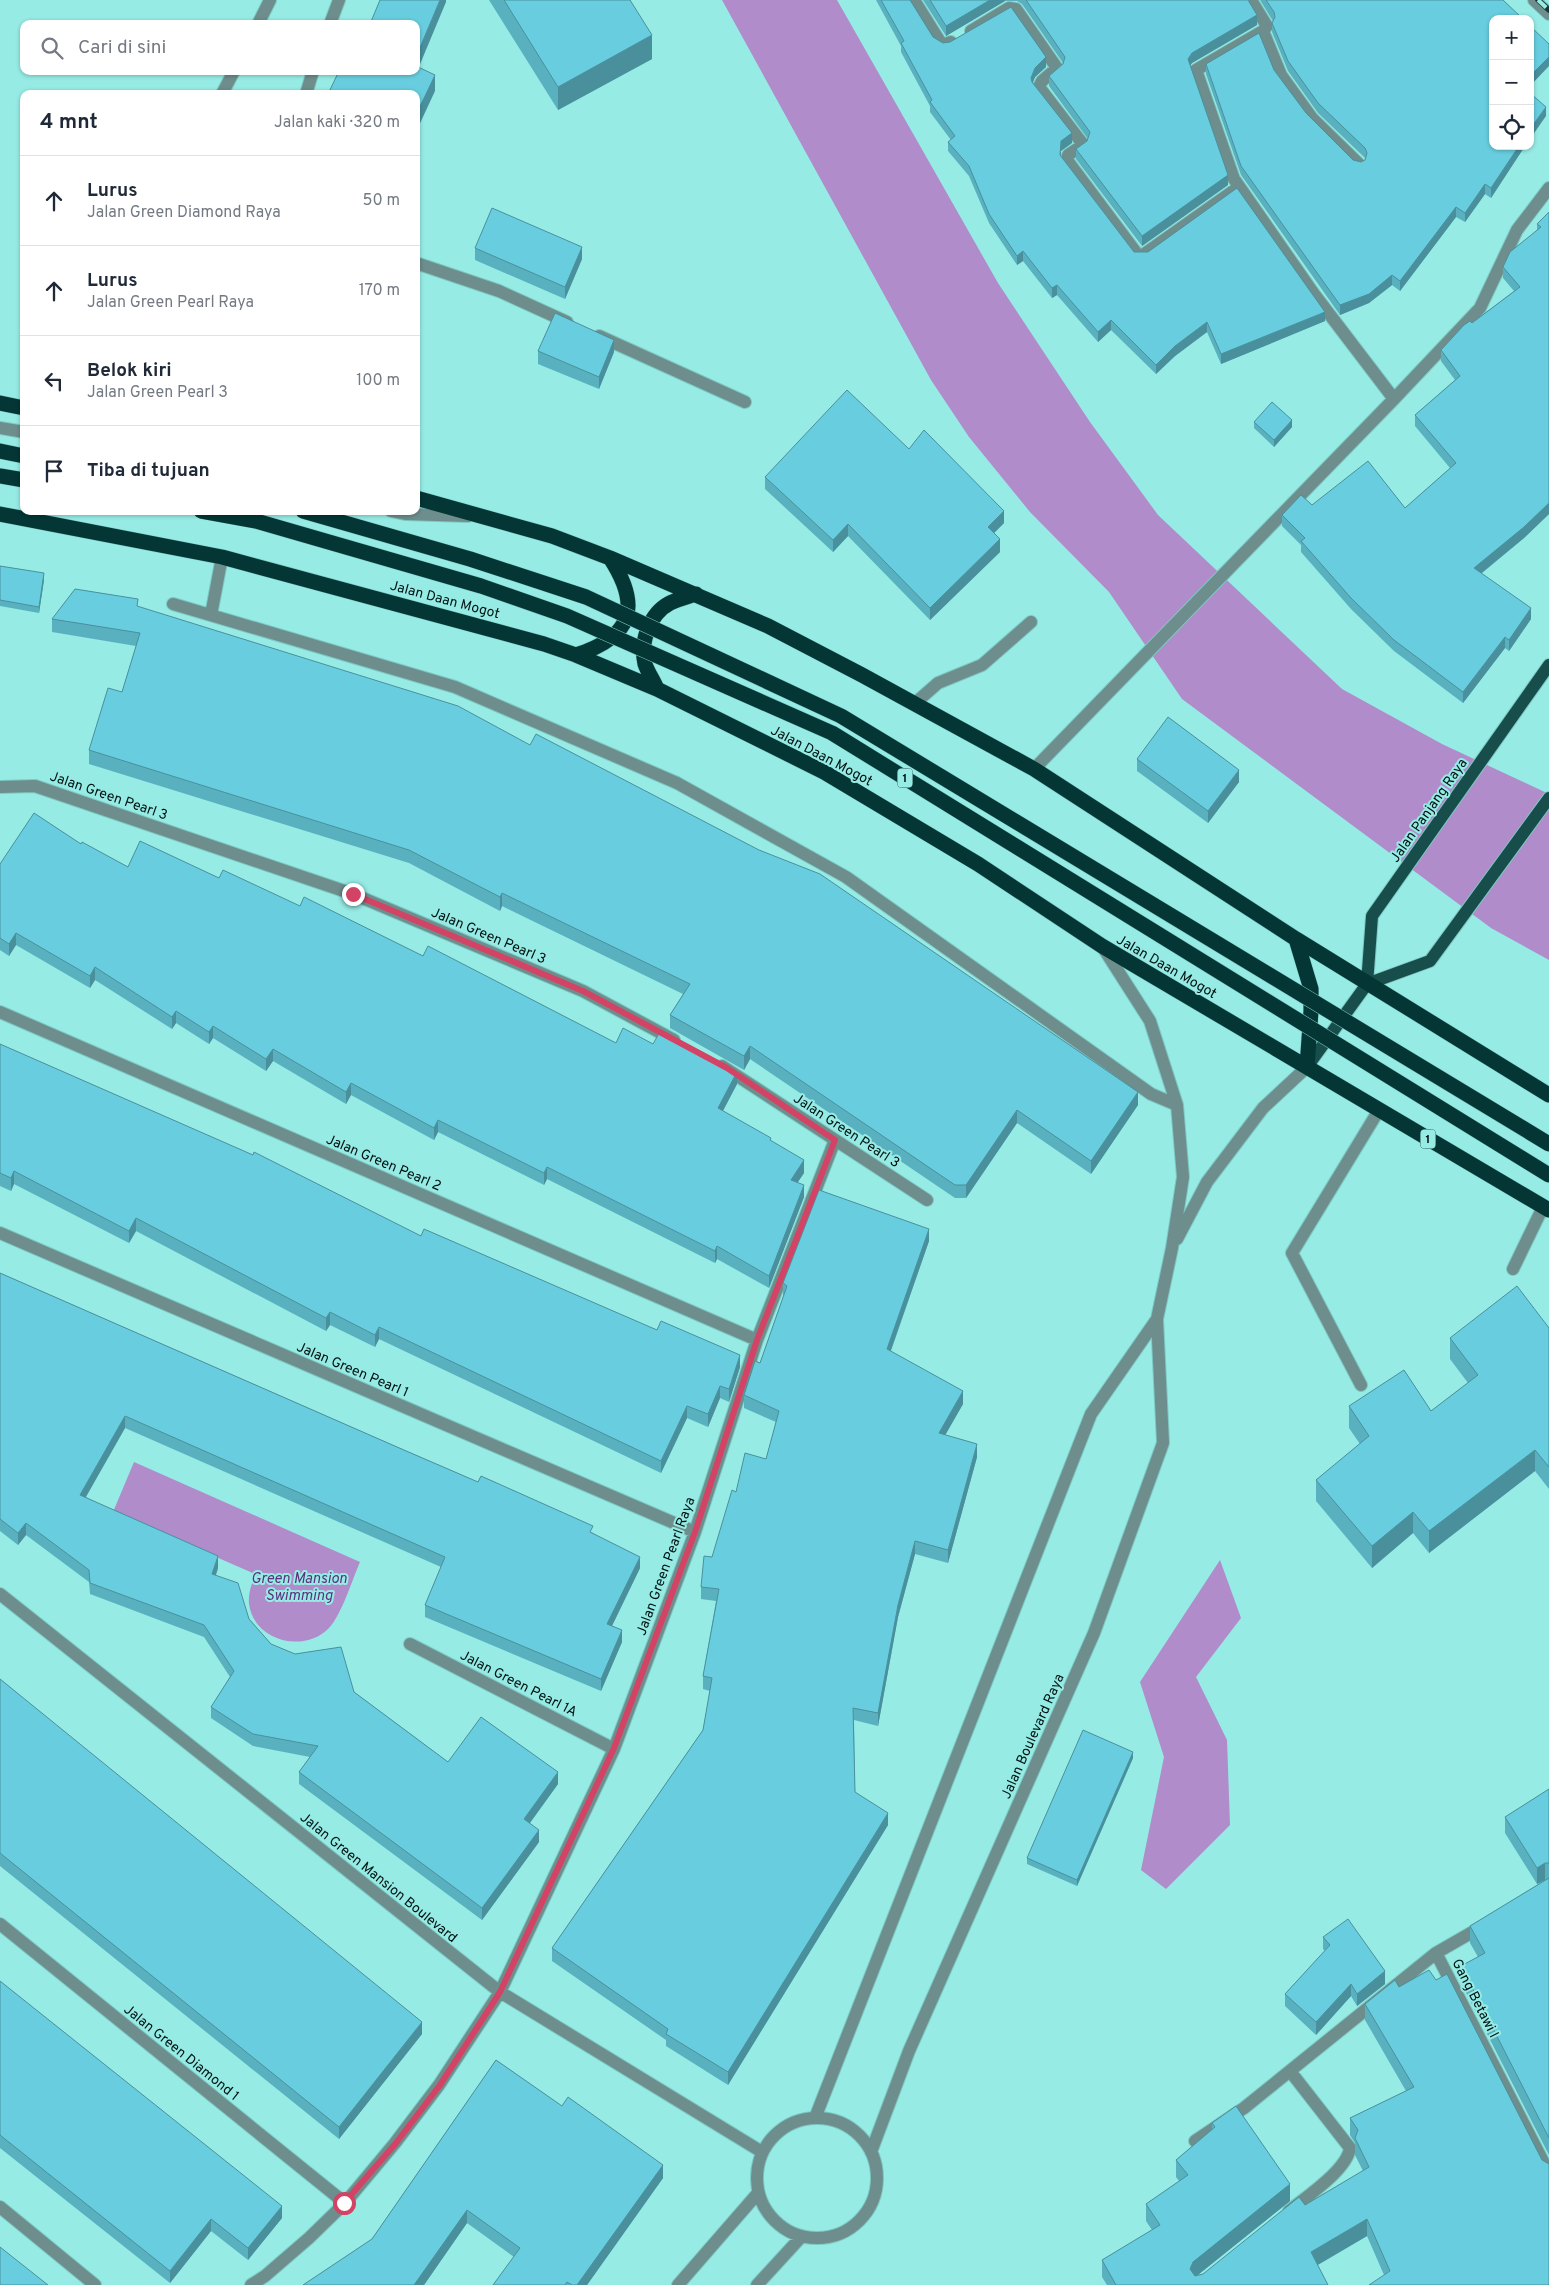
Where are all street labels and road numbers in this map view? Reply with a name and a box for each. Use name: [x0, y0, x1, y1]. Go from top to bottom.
street label: Jalan Daan Mogot: [388, 578, 501, 623]
street label: Jalan Daan Mogot: [767, 722, 875, 790]
street label: Jalan Panjang Raya: [1387, 756, 1472, 866]
street label: Jalan Green Pearl 3: [47, 768, 170, 825]
road number: 1: [898, 768, 912, 788]
street label: Jalan Green Pearl 3: [428, 904, 549, 968]
street label: Jalan Daan Mogot: [1113, 932, 1219, 1003]
street label: Jalan Green Pearl 3: [790, 1091, 903, 1172]
road number: 1: [1420, 1130, 1436, 1148]
street label: Jalan Green Pearl 2: [323, 1131, 444, 1195]
street label: Jalan Green Pearl 1: [294, 1339, 411, 1402]
street label: Jalan Green Pearl Raya: [633, 1495, 699, 1638]
street label: Jalan Green Pearl 1A: [457, 1647, 580, 1721]
street label: Jalan Boulevard Raya: [998, 1671, 1069, 1802]
street label: Jalan Green Mansion Boulevard: [296, 1809, 460, 1947]
street label: Gang Betawi I: [1447, 1956, 1502, 2041]
street label: Jalan Green Diamond 1: [120, 2001, 242, 2105]

